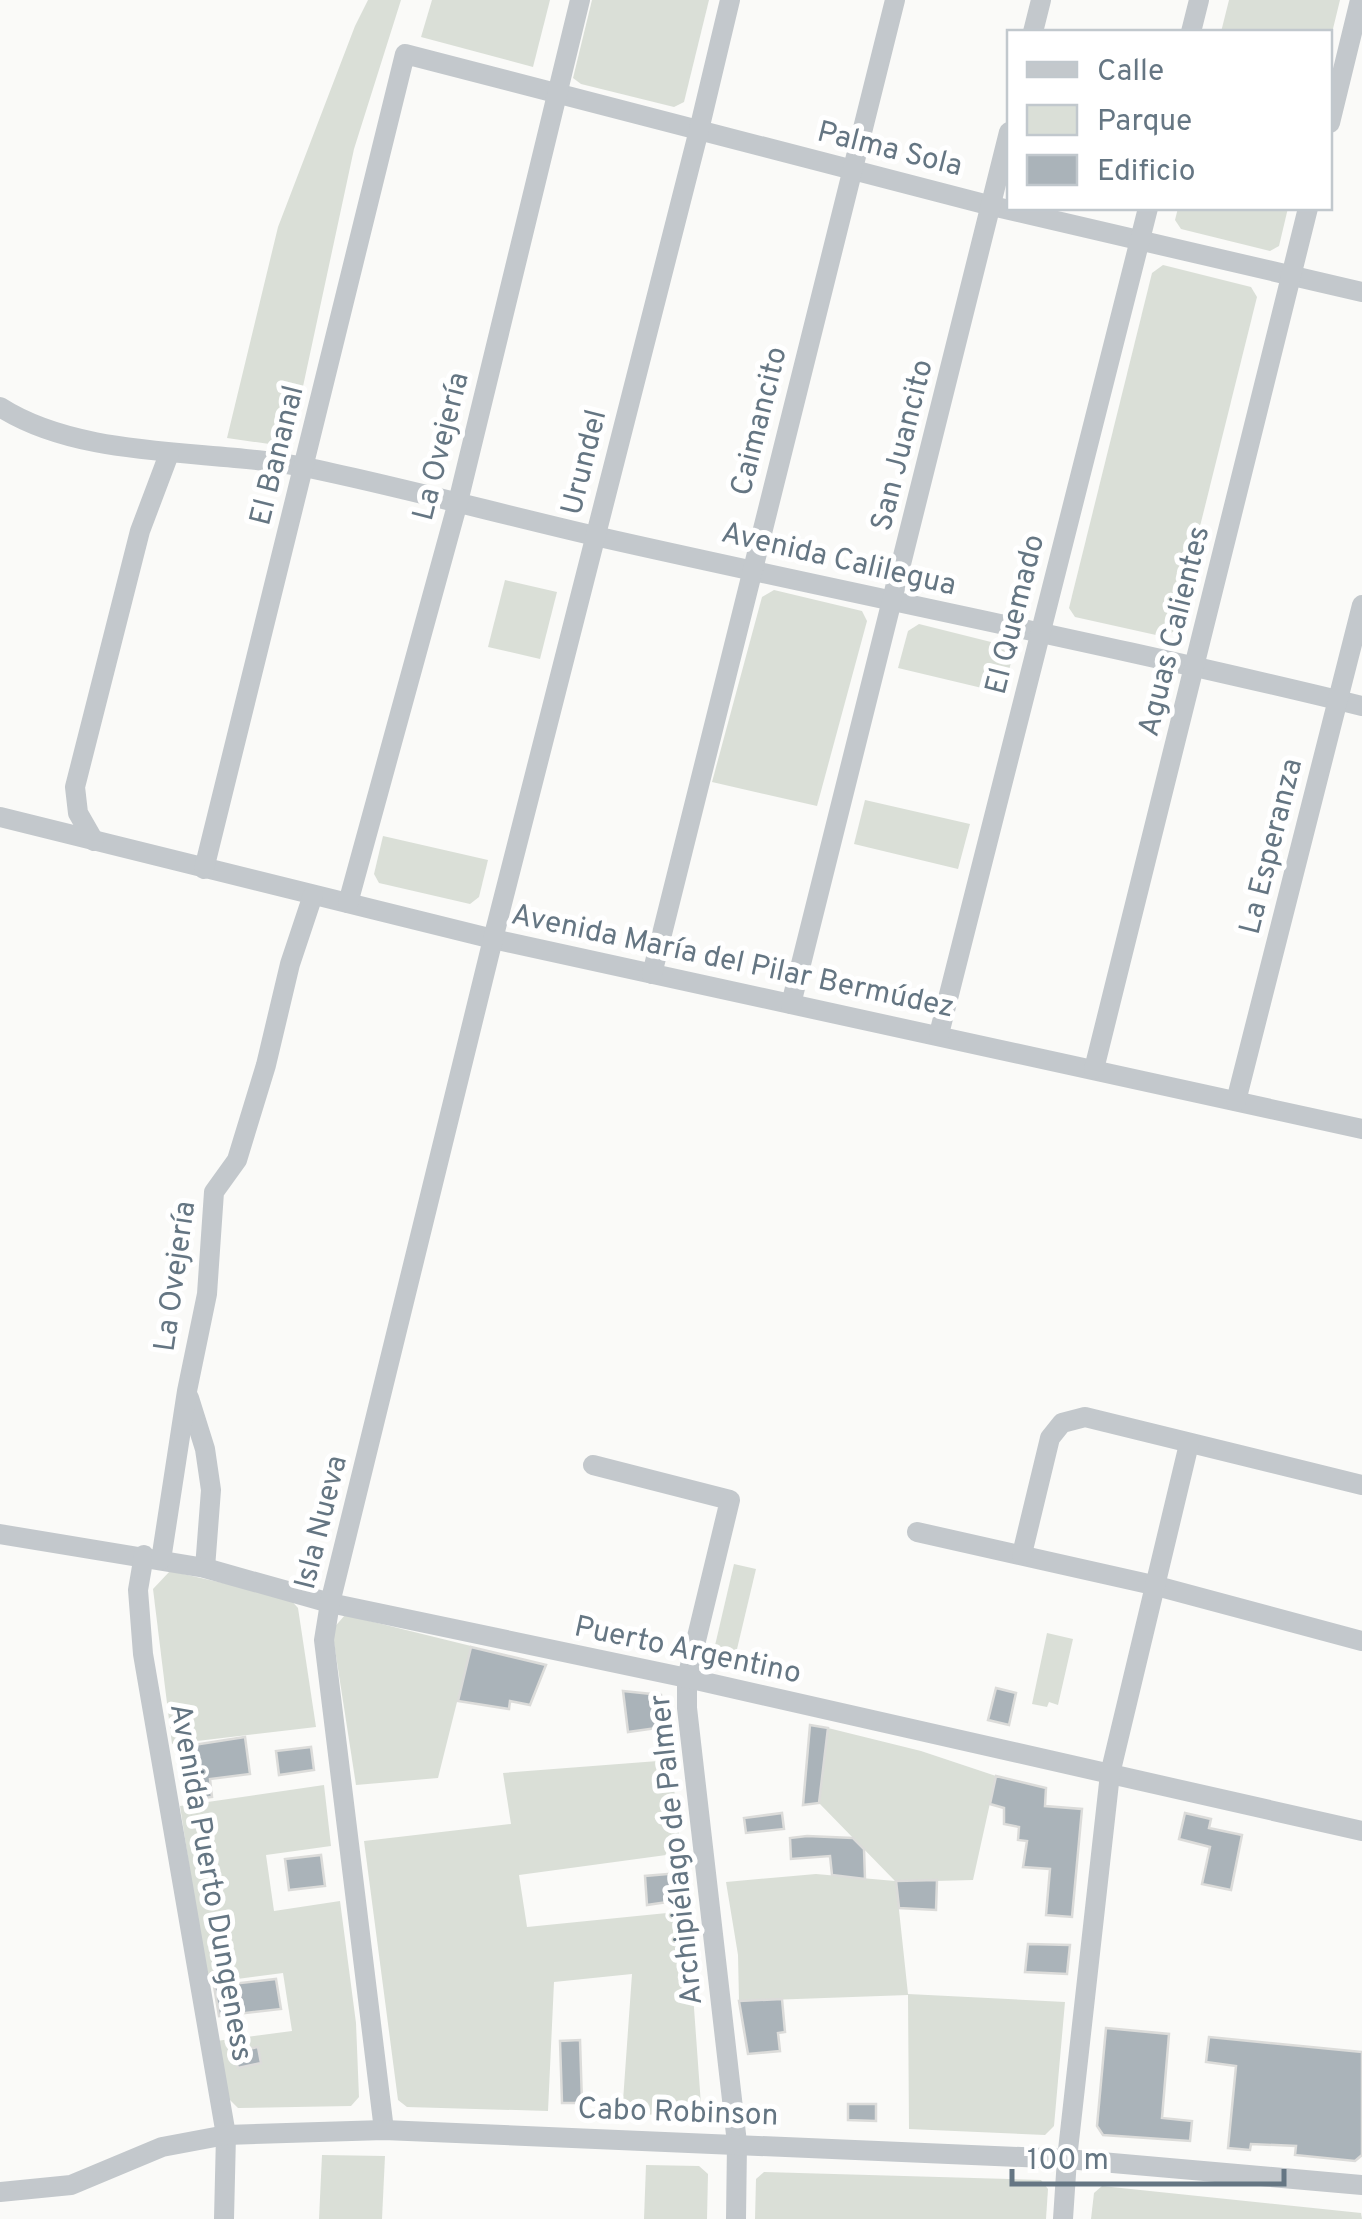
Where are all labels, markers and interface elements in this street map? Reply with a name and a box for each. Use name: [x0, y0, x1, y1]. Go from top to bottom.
legend: [1007, 30, 1332, 210]
text: Calle: [1097, 54, 1164, 91]
text: Parque: [1097, 104, 1192, 141]
street label: Palma Sola: [813, 115, 966, 186]
text: Edificio: [1097, 154, 1195, 191]
street label: Caimancito: [724, 343, 797, 500]
street label: San Juancito: [864, 356, 943, 535]
street label: La Ovejería: [406, 369, 479, 525]
street label: El Bananal: [243, 382, 314, 529]
street label: Urundel: [554, 406, 616, 519]
street label: Avenida Calilegua: [717, 515, 959, 605]
street label: Aguas Calientes: [1131, 523, 1219, 741]
street label: El Quemado: [979, 531, 1054, 698]
street label: La Esperanza: [1233, 755, 1312, 938]
street label: Avenida María del Pilar Bermúdez: [508, 897, 957, 1027]
street label: La Ovejería: [148, 1199, 205, 1354]
street label: Isla Nueva: [288, 1452, 357, 1593]
street label: Puerto Argentino: [571, 1609, 804, 1694]
street label: Archipiélago de Palmer: [643, 1692, 712, 2007]
street label: Avenida Puerto Dungeness: [160, 1701, 259, 2064]
street label: Cabo Robinson: [577, 2092, 779, 2135]
scale bar: [1012, 2124, 1284, 2186]
text: 100 m: [1027, 2143, 1109, 2180]

